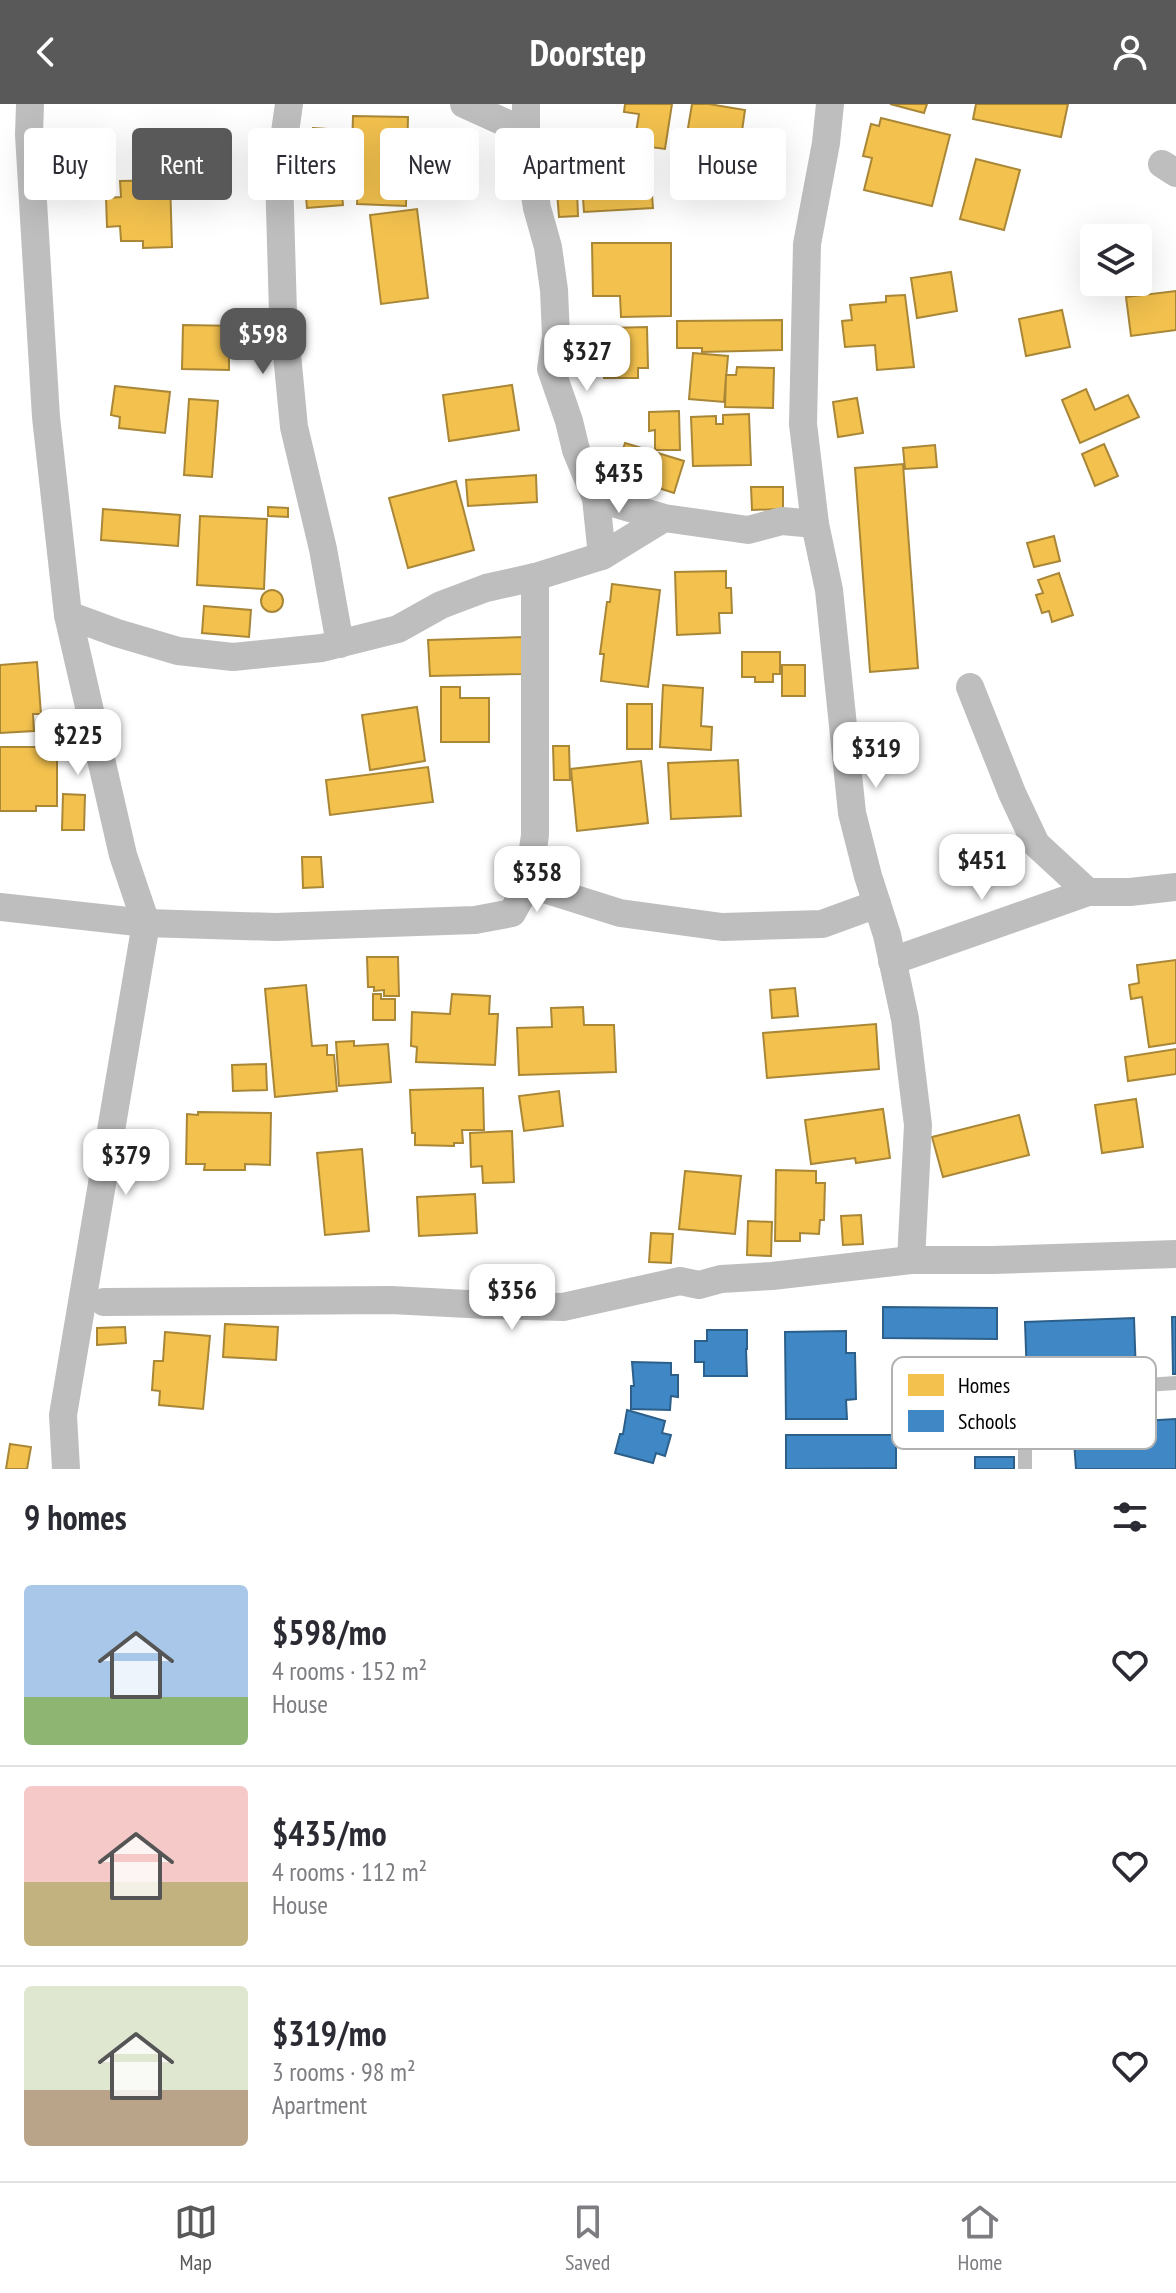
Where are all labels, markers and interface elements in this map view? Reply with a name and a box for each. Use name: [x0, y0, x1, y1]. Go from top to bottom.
text: Doorstep: [530, 29, 646, 76]
icon: back: [24, 30, 68, 74]
icon: person: [1108, 30, 1152, 74]
chip: Buy: [24, 128, 116, 200]
chip: Rent: [132, 128, 232, 200]
chip: Filters: [248, 128, 364, 200]
chip: New: [380, 128, 479, 200]
chip: Apartment: [495, 128, 654, 200]
chip: House: [670, 128, 786, 200]
map controls: [1080, 224, 1152, 296]
button: layers: [1080, 224, 1152, 296]
pin: $598: [216, 308, 310, 376]
text: $598: [238, 317, 288, 350]
pin: $327: [540, 325, 634, 393]
text: $327: [562, 334, 612, 367]
pin: $435: [572, 447, 666, 515]
text: $435: [594, 456, 644, 489]
pin: $225: [31, 709, 125, 777]
text: $225: [53, 718, 103, 751]
pin: $319: [829, 722, 923, 790]
text: $319: [851, 731, 901, 764]
pin: $451: [935, 834, 1029, 902]
text: $451: [957, 843, 1007, 876]
pin: $358: [490, 846, 584, 914]
text: $358: [512, 855, 562, 888]
pin: $379: [79, 1129, 173, 1197]
text: $379: [101, 1138, 151, 1171]
pin: $356: [465, 1264, 559, 1332]
text: $356: [487, 1273, 537, 1306]
legend: [892, 1357, 1156, 1449]
text: Homes: [958, 1371, 1010, 1399]
text: Schools: [958, 1407, 1017, 1435]
text: 9 homes: [24, 1495, 127, 1539]
icon: filters: [1108, 1495, 1152, 1539]
text: $598/mo: [272, 1610, 387, 1654]
icon: home: [88, 1617, 184, 1713]
icon: heart: [1108, 1643, 1152, 1687]
text: 4 rooms · 152 m²: [272, 1654, 427, 1687]
text: House: [272, 1687, 328, 1720]
text: $435/mo: [272, 1811, 387, 1855]
icon: home: [88, 1818, 184, 1914]
icon: heart: [1108, 1844, 1152, 1888]
text: 4 rooms · 112 m²: [272, 1855, 427, 1888]
text: House: [272, 1888, 328, 1921]
text: $319/mo: [272, 2011, 387, 2055]
icon: home: [88, 2018, 184, 2114]
icon: heart: [1108, 2044, 1152, 2088]
text: 3 rooms · 98 m²: [272, 2055, 416, 2088]
text: Apartment: [272, 2088, 367, 2121]
tab: Map: [174, 2200, 218, 2276]
tab: Saved: [565, 2200, 610, 2276]
tab: Home: [958, 2200, 1002, 2276]

